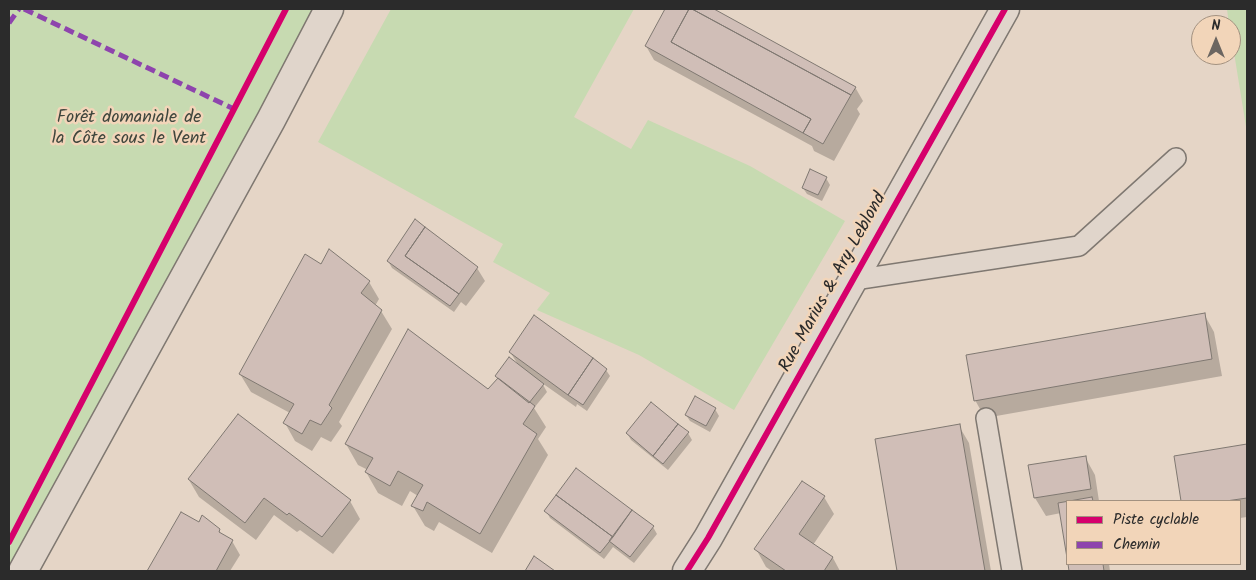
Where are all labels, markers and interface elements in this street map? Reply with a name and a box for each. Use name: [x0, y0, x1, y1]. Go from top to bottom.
north arrow: [1191, 15, 1241, 65]
text: N: [1212, 15, 1220, 37]
park label: Forêt domaniale de la Côte sous le Vent: [52, 108, 206, 150]
street label: Rue Marius & Ary Leblond: [776, 189, 892, 377]
legend: [1066, 500, 1241, 565]
text: Piste cyclable: [1113, 508, 1199, 532]
text: Chemin: [1113, 533, 1160, 557]

